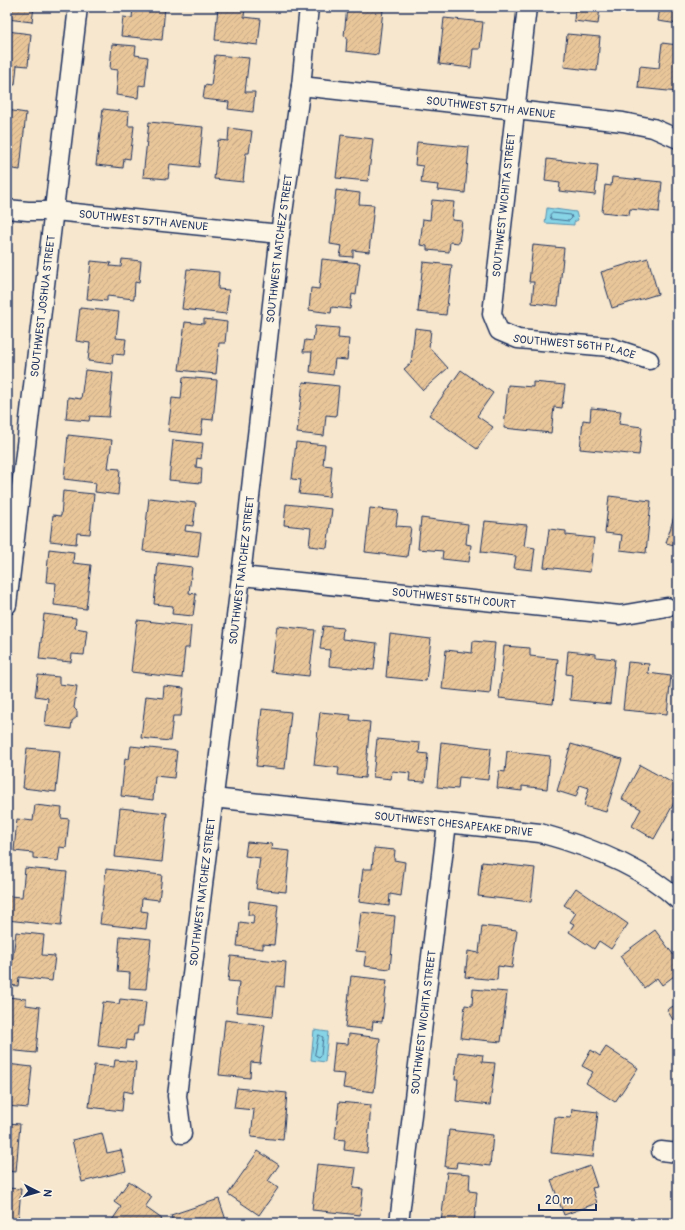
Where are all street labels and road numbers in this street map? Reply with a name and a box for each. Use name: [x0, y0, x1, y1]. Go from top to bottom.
street label: SOUTHWEST 57TH AVENUE: [426, 94, 556, 121]
street label: SOUTHWEST WICHITA STREET: [490, 132, 518, 278]
street label: SOUTHWEST NATCHEZ STREET: [263, 173, 295, 323]
street label: SOUTHWEST 57TH AVENUE: [78, 207, 209, 233]
street label: SOUTHWEST JOSHUA STREET: [28, 234, 57, 378]
street label: SOUTHWEST 56TH PLACE: [511, 331, 637, 362]
street label: SOUTHWEST NATCHEZ STREET: [226, 495, 257, 645]
street label: SOUTHWEST 55TH COURT: [391, 585, 516, 611]
street label: SOUTHWEST CHESAPEAKE DRIVE: [374, 809, 534, 839]
street label: SOUTHWEST NATCHEZ STREET: [187, 817, 218, 967]
street label: SOUTHWEST WICHITA STREET: [408, 950, 438, 1095]

